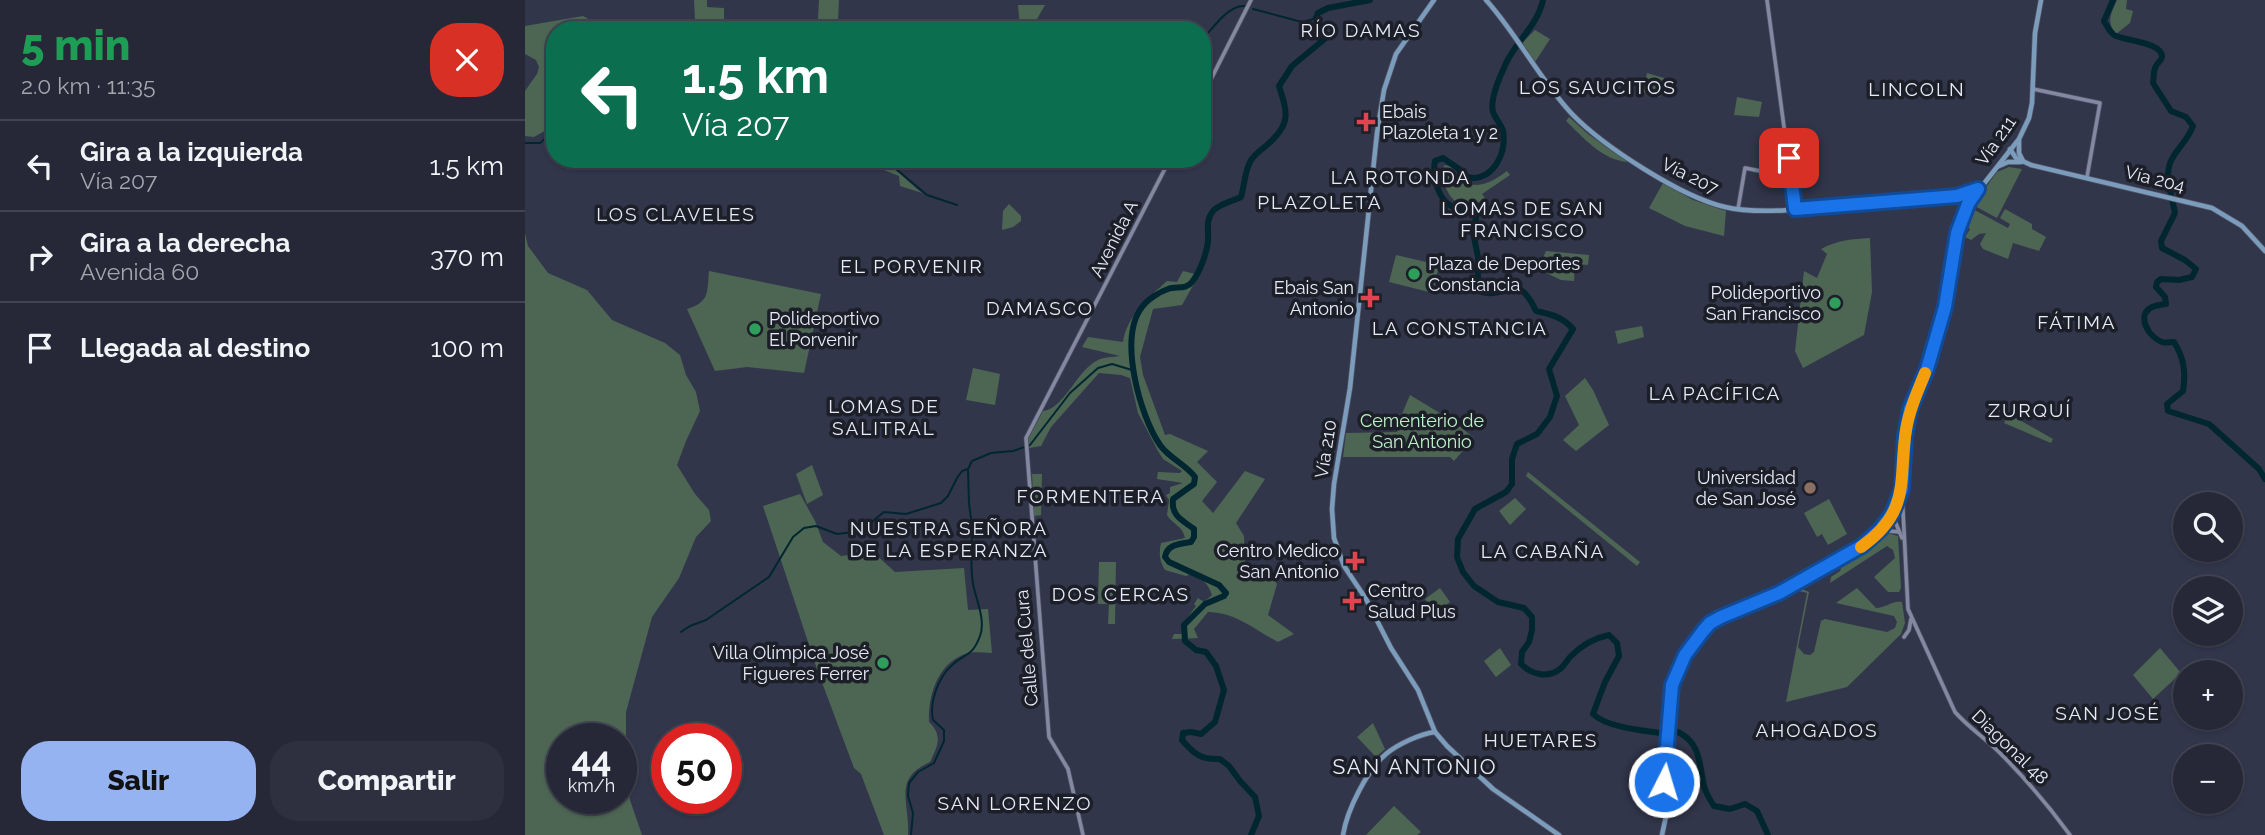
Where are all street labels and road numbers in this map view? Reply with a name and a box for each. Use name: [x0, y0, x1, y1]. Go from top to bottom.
street label: Vía 211: [1971, 112, 2020, 169]
street label: Vía 207: [1658, 153, 1722, 198]
street label: Vía 204: [2123, 161, 2187, 196]
street label: Avenida A: [1085, 197, 1142, 281]
street label: Vía 210: [1311, 418, 1340, 480]
street label: Calle del Cura: [1011, 589, 1042, 707]
street label: Diagonal 48: [1968, 705, 2053, 788]

